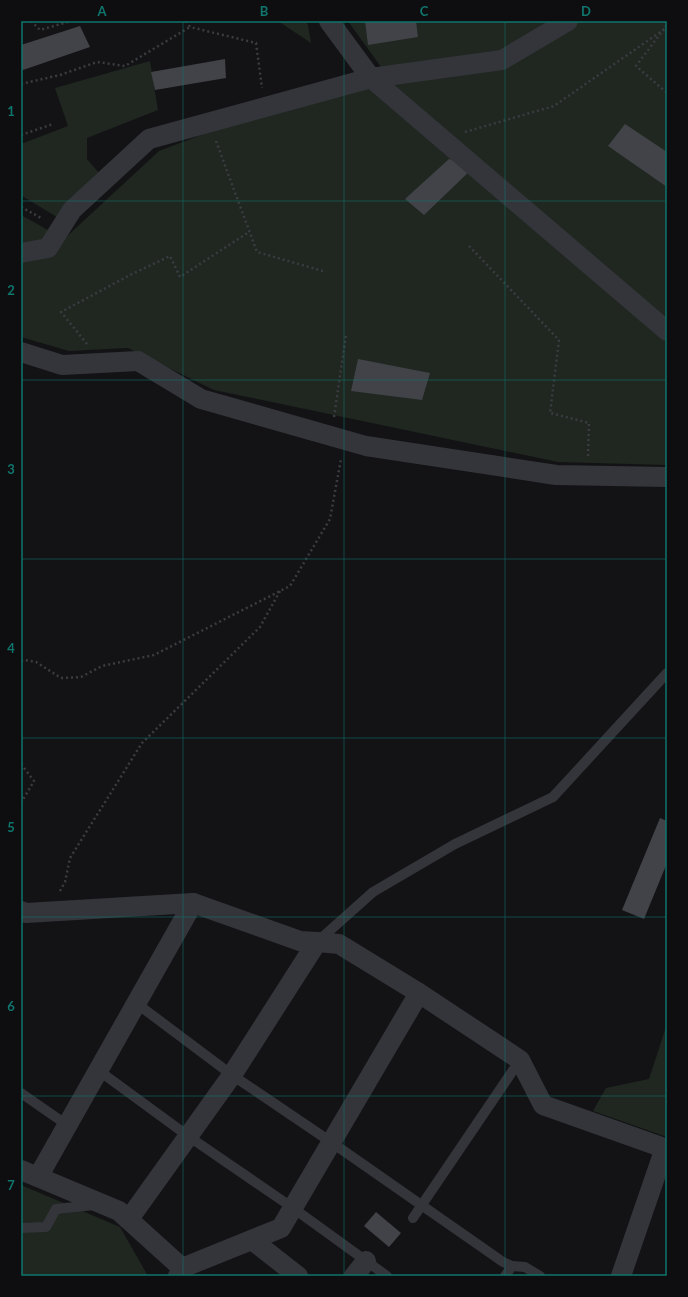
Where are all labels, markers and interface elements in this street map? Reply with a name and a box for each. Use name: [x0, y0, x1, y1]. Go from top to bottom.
text: A: [96, 3, 107, 19]
text: B: [260, 3, 269, 19]
text: C: [420, 3, 429, 19]
text: D: [581, 3, 591, 19]
text: 1: [7, 103, 15, 119]
text: 2: [7, 282, 15, 298]
text: 3: [7, 461, 15, 477]
text: 4: [7, 640, 15, 656]
text: 5: [7, 819, 15, 835]
text: 6: [7, 998, 15, 1014]
text: 7: [7, 1177, 15, 1193]

